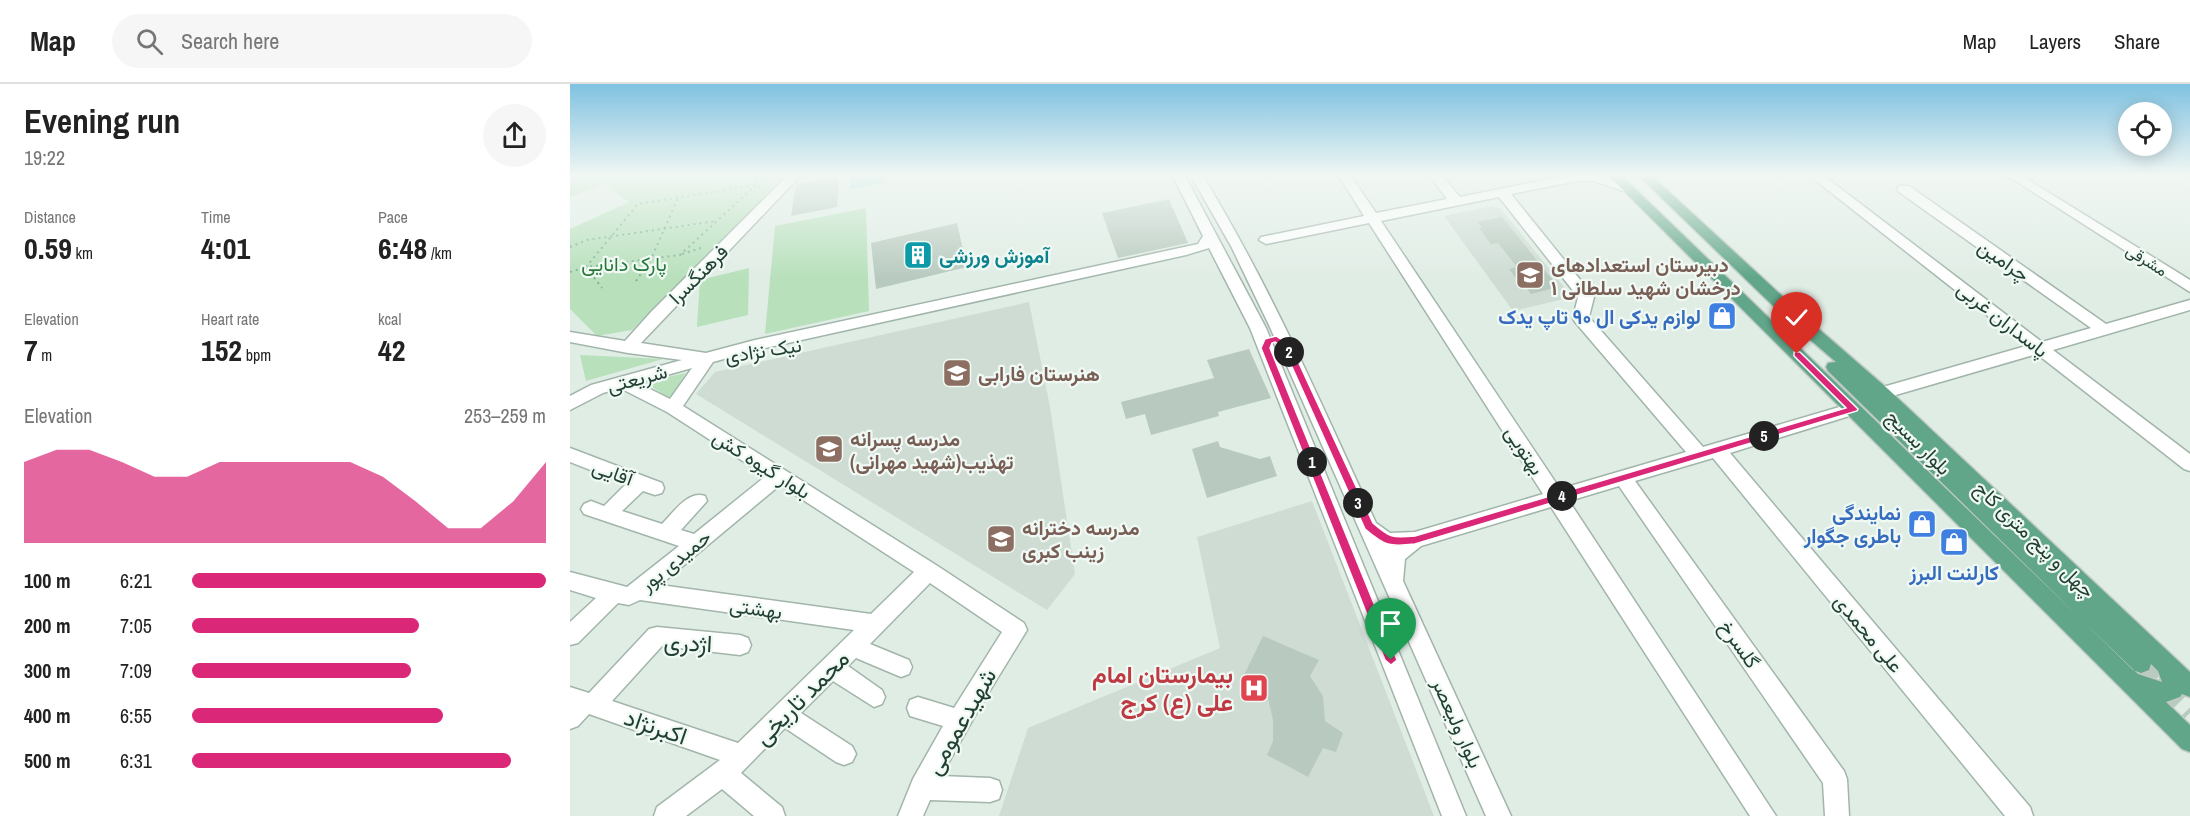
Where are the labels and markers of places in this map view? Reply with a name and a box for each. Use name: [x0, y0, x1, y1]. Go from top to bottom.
building icon: آموزش ورزشی: [902, 239, 934, 271]
place label: آموزش ورزشی: [939, 242, 1051, 269]
place label: دبیرستان استعدادهای درخشان شهید سلطانی ۱: [1551, 251, 1741, 301]
school or university icon: دبیرستان استعدادهای درخشان شهید سلطانی ۱: [1514, 259, 1546, 291]
pin: [1771, 292, 1822, 354]
shop icon: لوازم یدکی ال ۹۰ تاپ یدک: [1706, 300, 1738, 332]
place label: لوازم یدکی ال ۹۰ تاپ یدک: [1498, 303, 1701, 331]
pin: 2: [1274, 337, 1304, 367]
school or university icon: هنرستان فارابی: [941, 357, 973, 389]
place label: هنرستان فارابی: [978, 360, 1100, 387]
pin: 5: [1749, 421, 1779, 451]
place label: مدرسه پسرانه تهذیب(شهید مهرانی): [850, 425, 1013, 475]
school or university icon: مدرسه پسرانه تهذیب(شهید مهرانی): [813, 433, 845, 465]
pin: 1: [1297, 447, 1327, 477]
pin: 4: [1547, 481, 1577, 511]
pin: 3: [1343, 488, 1373, 518]
place label: نمایندگی باطری جگوار: [1803, 499, 1901, 549]
shop icon: نمایندگی باطری جگوار: [1906, 508, 1938, 540]
place label: مدرسه دخترانه زینب کبری: [1022, 514, 1140, 564]
school or university icon: مدرسه دخترانه زینب کبری: [985, 523, 1017, 555]
shop icon: کارلنت البرز: [1938, 526, 1970, 558]
place label: کارلنت البرز: [1908, 559, 1999, 586]
pin: [1365, 598, 1416, 660]
place label: بیمارستان امام علی (ع) کرج: [1092, 658, 1233, 719]
hospital icon: بیمارستان امام علی (ع) کرج: [1238, 672, 1270, 704]

